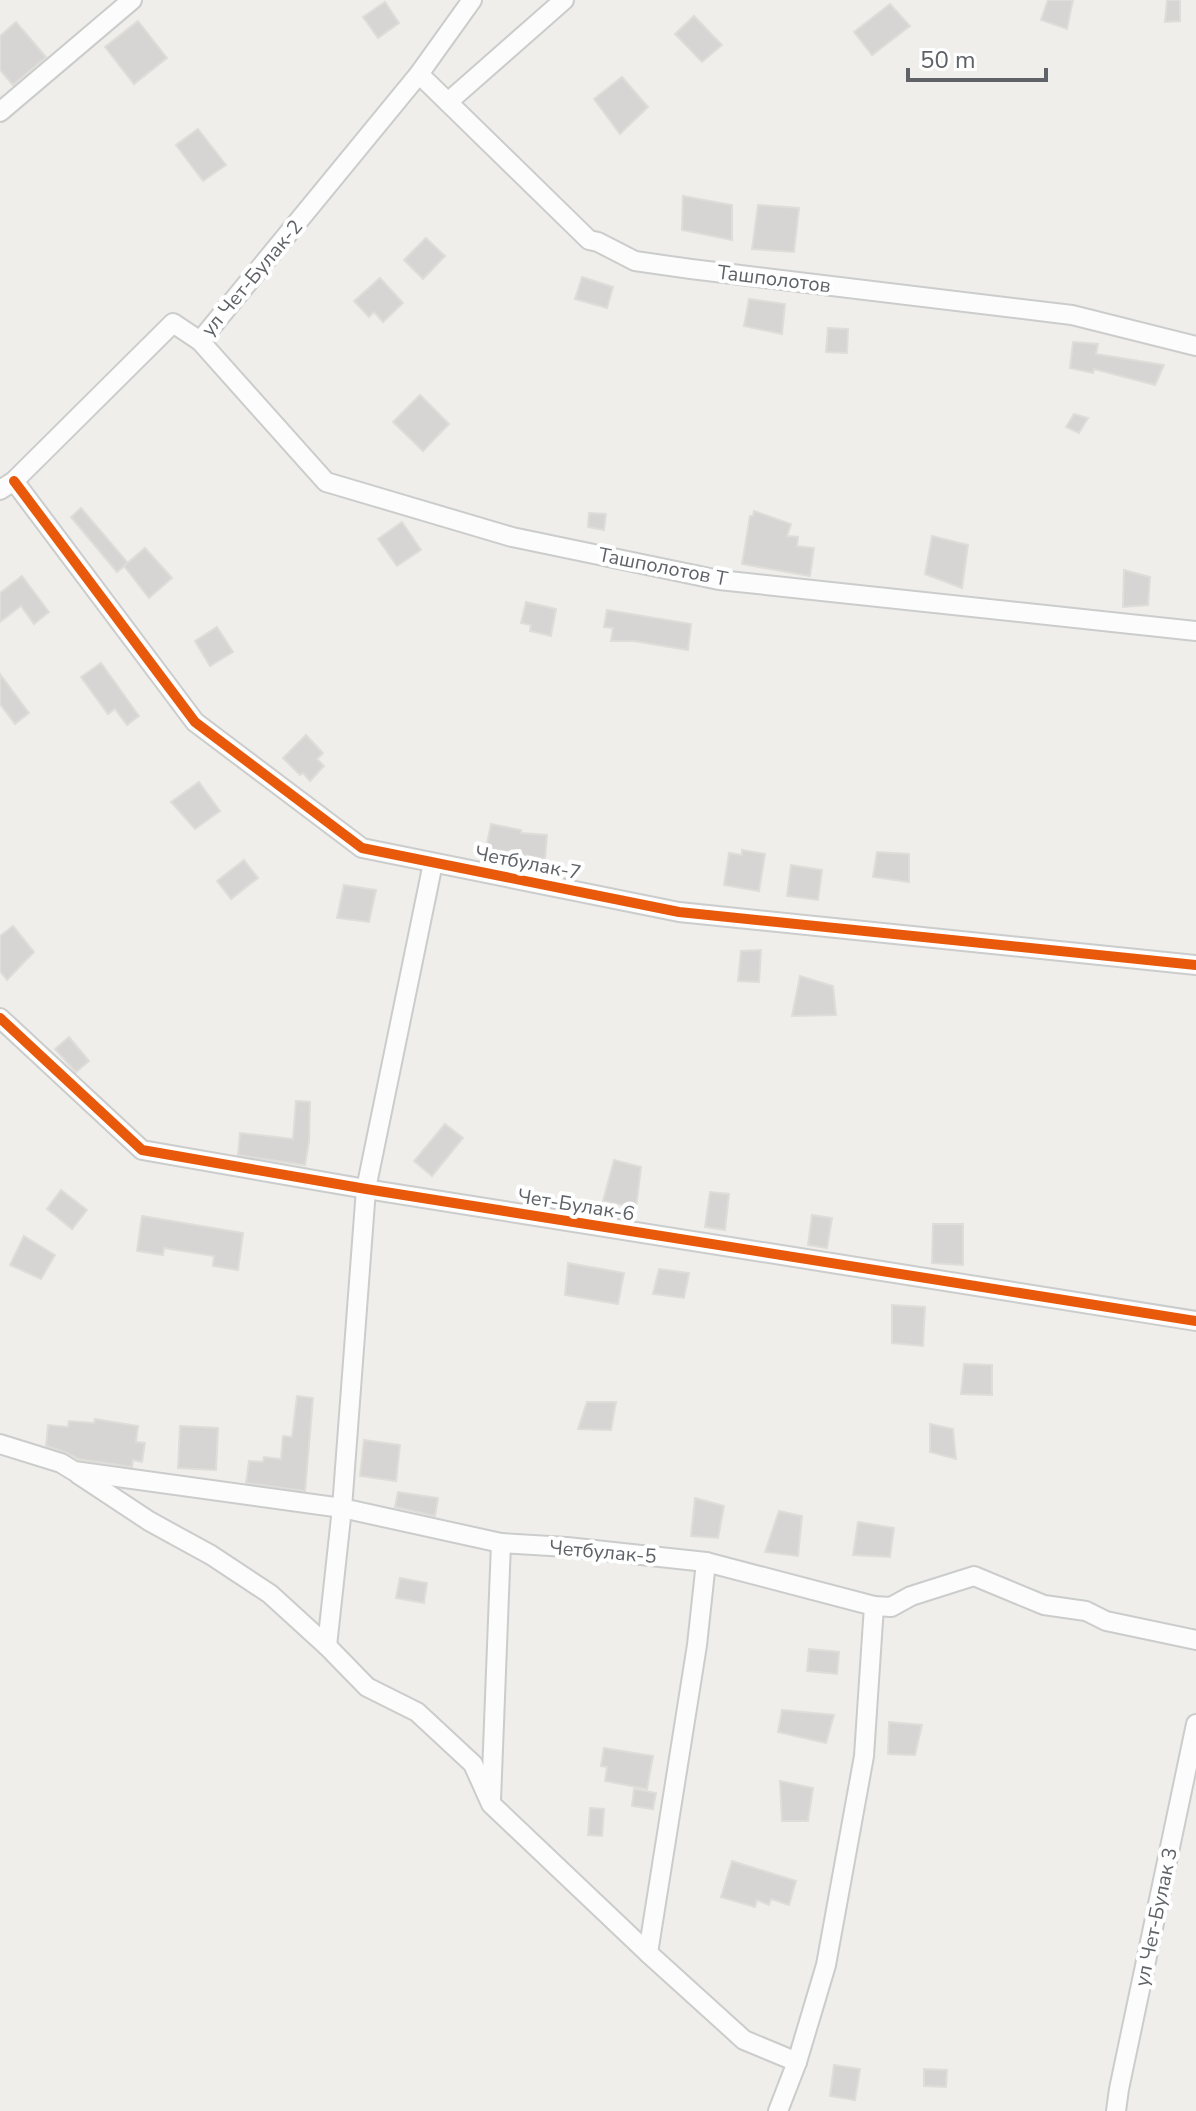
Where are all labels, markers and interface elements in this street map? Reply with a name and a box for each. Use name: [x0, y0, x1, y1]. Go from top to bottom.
scale bar: [908, 32, 1046, 82]
text: 50 m: [920, 44, 976, 76]
street label: ул Чет-Булак-2: [195, 214, 309, 342]
street label: Ташполотов: [716, 259, 832, 299]
street label: Ташполотов Т: [596, 541, 730, 593]
street label: Четбулак-7: [473, 839, 583, 887]
street label: Чет-Булак-6: [516, 1182, 636, 1228]
street label: Четбулак-5: [548, 1534, 658, 1570]
street label: ул Чет-Булак 3: [1128, 1845, 1184, 1989]

